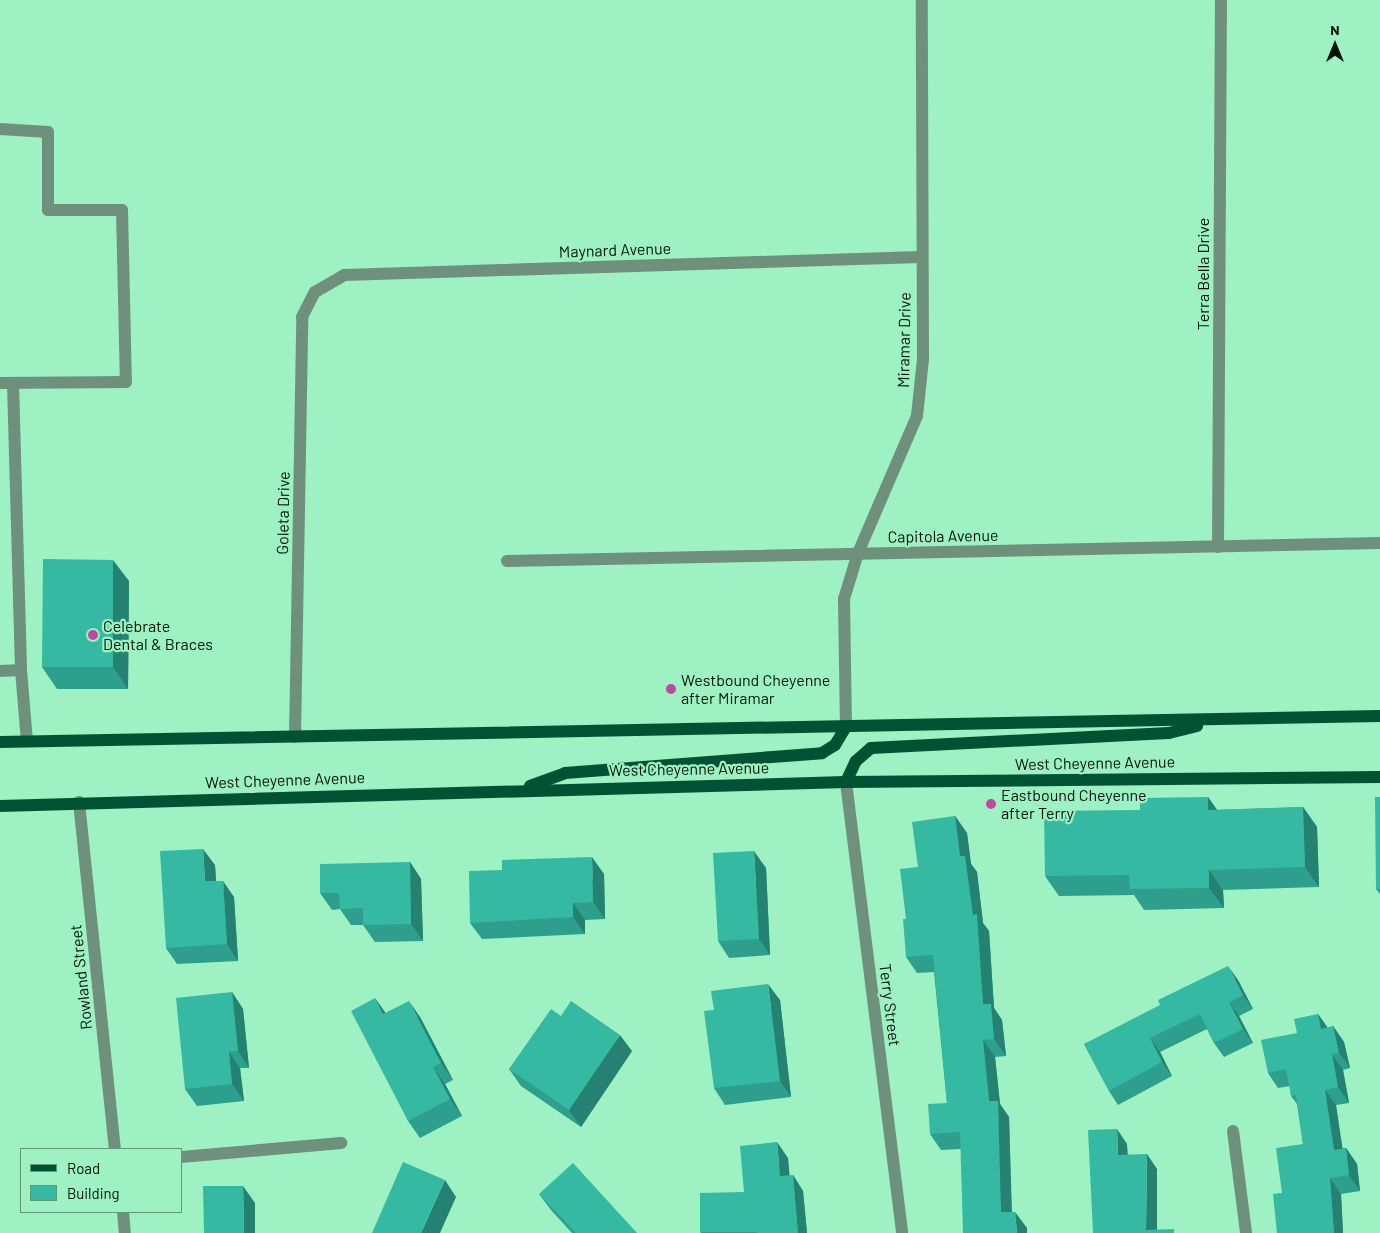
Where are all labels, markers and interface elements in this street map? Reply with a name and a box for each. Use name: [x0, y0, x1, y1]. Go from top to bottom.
north arrow: [1310, 20, 1360, 70]
text: N: [1330, 21, 1340, 38]
street label: Terra Bella Drive: [1193, 218, 1213, 330]
street label: Maynard Avenue: [559, 238, 671, 262]
street label: Miramar Drive: [894, 292, 914, 388]
street label: Goleta Drive: [273, 471, 293, 555]
street label: Capitola Avenue: [887, 525, 999, 547]
place label: Celebrate Dental & Braces: [103, 616, 213, 654]
marker: Celebrate Dental & Braces: [87, 629, 99, 641]
place label: Westbound Cheyenne after Miramar: [681, 670, 830, 708]
marker: Westbound Cheyenne after Miramar: [665, 683, 677, 695]
street label: West Cheyenne Avenue: [1015, 752, 1175, 774]
street label: West Cheyenne Avenue: [609, 758, 769, 780]
street label: West Cheyenne Avenue: [205, 768, 365, 792]
place label: Eastbound Cheyenne after Terry: [1001, 785, 1147, 823]
marker: Eastbound Cheyenne after Terry: [985, 798, 997, 810]
street label: Rowland Street: [66, 923, 96, 1031]
street label: Terry Street: [875, 963, 905, 1047]
legend: [20, 1148, 182, 1213]
text: Road: [67, 1159, 100, 1177]
text: Building: [67, 1184, 120, 1202]

